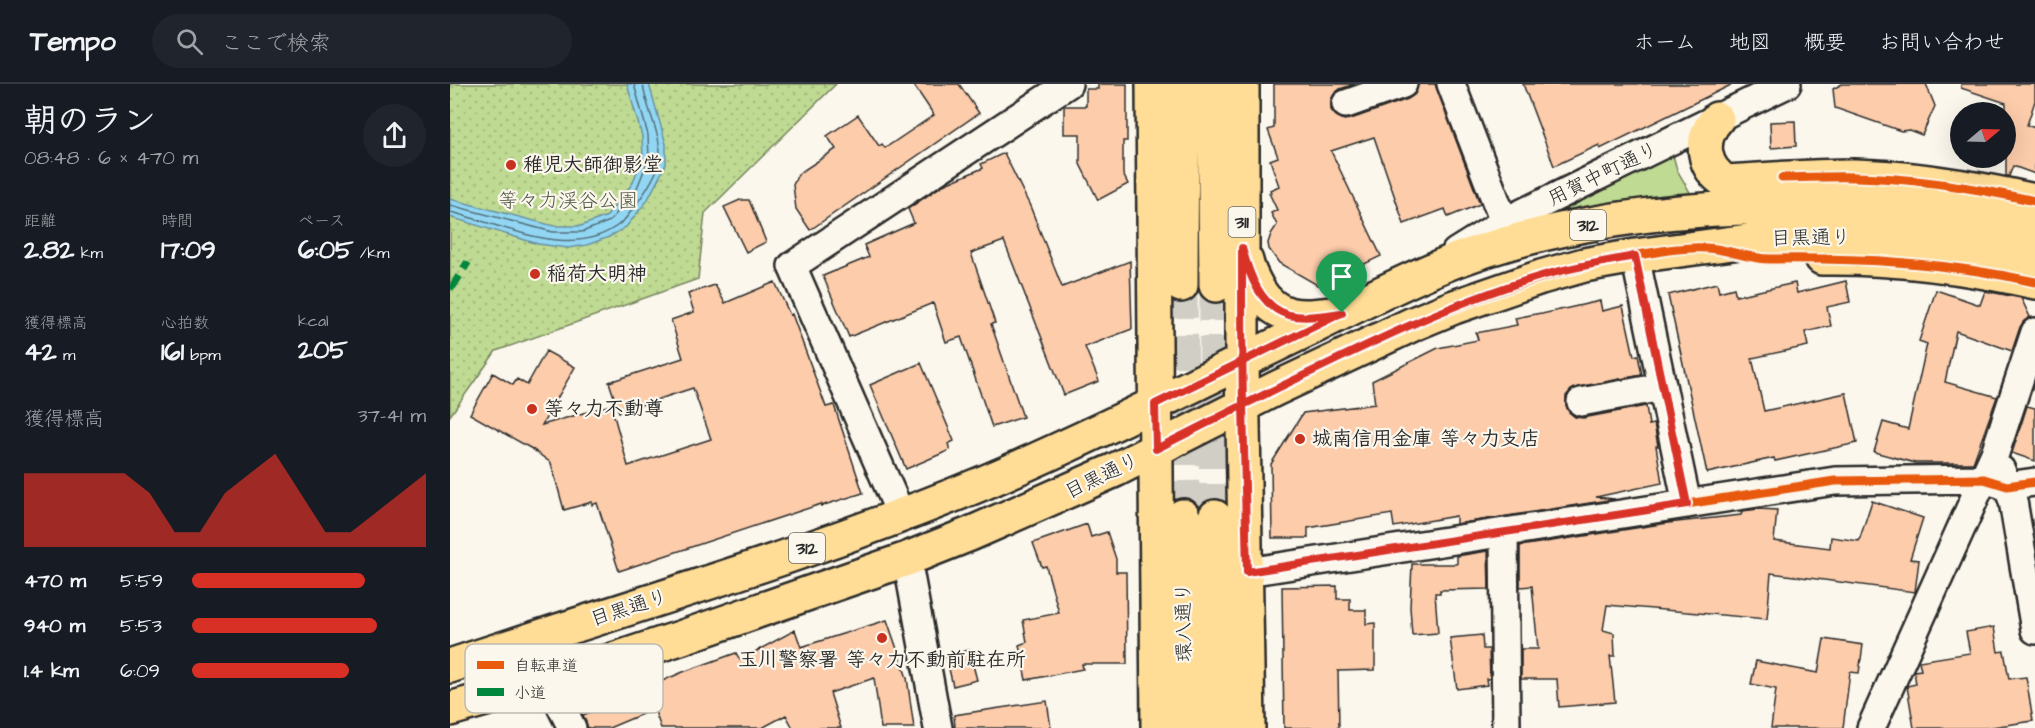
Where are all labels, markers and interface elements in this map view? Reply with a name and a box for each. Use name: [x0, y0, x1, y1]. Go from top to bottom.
search box: [152, 14, 572, 68]
text: Tempo: [30, 22, 116, 61]
icon: search: [173, 25, 206, 58]
text: ここで検索: [221, 28, 331, 59]
text: ホーム: [1634, 28, 1696, 57]
text: 地図: [1729, 28, 1771, 57]
text: 概要: [1804, 28, 1846, 57]
text: お問い合わせ: [1879, 28, 2005, 57]
text: 朝のラン: [24, 98, 156, 144]
north arrow: [1950, 102, 2016, 168]
map controls: [1950, 102, 2016, 168]
button: share: [363, 104, 426, 167]
street label: 用賀中町通り: [1543, 135, 1663, 213]
text: 08:48 · 6 × 470 m: [24, 144, 198, 172]
place label: 稚児大師御影堂: [523, 151, 663, 179]
marker: 稚児大師御影堂: [504, 158, 518, 172]
park label: 等々力渓谷公園: [498, 187, 638, 215]
road number: 311: [1228, 207, 1256, 237]
text: 距離: [24, 210, 56, 232]
text: 時間: [161, 210, 193, 232]
text: ペース: [298, 210, 345, 232]
road number: 312: [1570, 210, 1606, 240]
street label: 目黒通り: [1771, 223, 1851, 253]
text: 2.82: [24, 232, 74, 268]
text: 17:09: [161, 232, 216, 268]
text: 6:05: [298, 232, 353, 268]
text: km: [74, 242, 103, 264]
text: /km: [353, 242, 389, 264]
pin: [1316, 251, 1367, 313]
place label: 稲荷大明神: [547, 260, 647, 288]
icon: arrive: [1325, 260, 1358, 293]
marker: 稲荷大明神: [528, 267, 542, 281]
text: kcal: [298, 310, 329, 332]
text: 獲得標高: [24, 312, 88, 334]
text: 心拍数: [161, 312, 209, 334]
text: 205: [298, 332, 348, 368]
text: 42: [24, 334, 57, 370]
text: 161: [161, 334, 184, 370]
text: m: [57, 344, 75, 366]
text: bpm: [184, 344, 221, 366]
place label: 等々力不動尊: [544, 395, 664, 423]
text: 37–41 m: [358, 402, 426, 430]
marker: 等々力不動尊: [525, 402, 539, 416]
text: 獲得標高: [24, 405, 104, 433]
place label: 城南信用金庫 等々力支店: [1312, 425, 1540, 453]
marker: 城南信用金庫 等々力支店: [1293, 432, 1307, 446]
street label: 目黒通り: [1060, 446, 1144, 506]
road number: 312: [789, 533, 825, 563]
text: 470 m: [24, 567, 86, 595]
text: 5:59: [120, 567, 163, 595]
street label: 目黒通り: [587, 582, 671, 634]
street label: 環八通り: [1169, 582, 1199, 662]
text: 940 m: [24, 612, 85, 640]
text: 5:53: [120, 612, 162, 640]
marker: 玉川警察署 等々力不動前駐在所: [875, 631, 889, 645]
legend: [465, 644, 663, 713]
place label: 玉川警察署 等々力不動前駐在所: [738, 646, 1026, 674]
text: 自転車道: [514, 655, 578, 677]
text: 1.4 km: [24, 657, 79, 685]
text: 6:09: [120, 657, 160, 685]
text: 小道: [514, 682, 546, 704]

